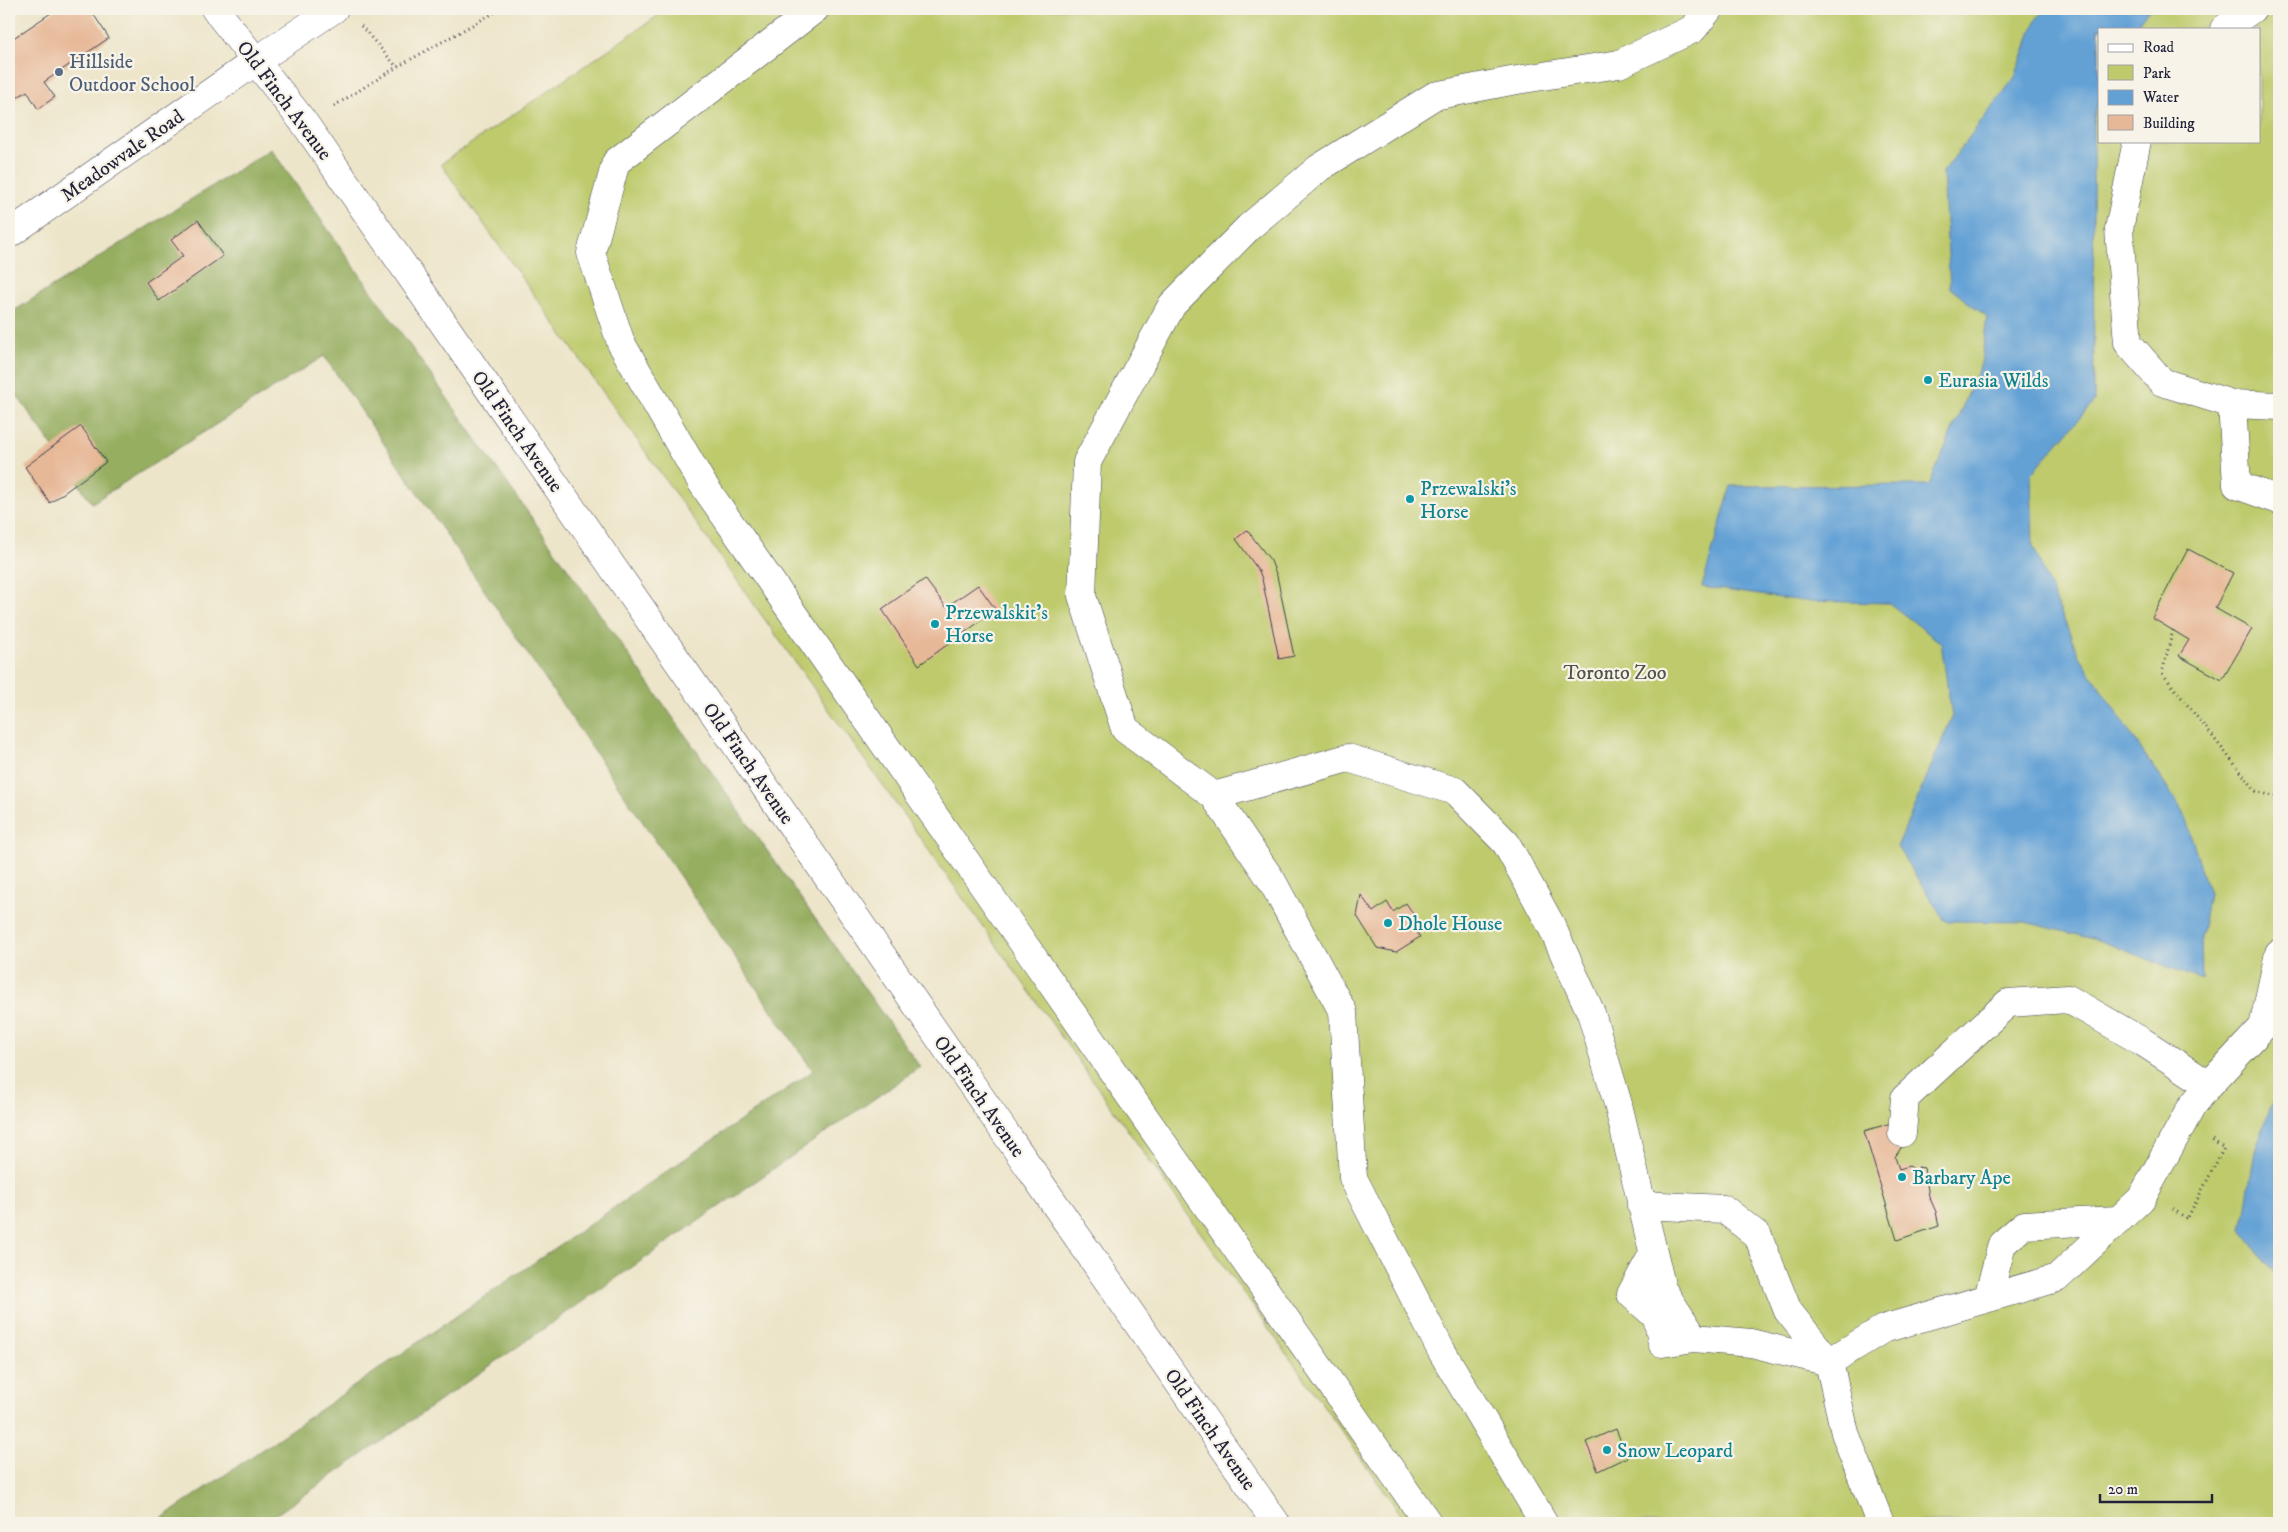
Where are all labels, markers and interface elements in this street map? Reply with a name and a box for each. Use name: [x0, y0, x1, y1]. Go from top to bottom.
legend: [2098, 28, 2260, 142]
street label: Old Finch Avenue: [231, 36, 337, 166]
text: Road: [2143, 38, 2175, 57]
place label: Hillside Outdoor School: [69, 50, 195, 98]
text: Park: [2143, 64, 2172, 83]
marker: Hillside Outdoor School: [53, 66, 65, 78]
text: Water: [2142, 88, 2179, 107]
street label: Meadowvale Road: [57, 105, 189, 208]
text: Building: [2143, 114, 2195, 133]
street label: Old Finch Avenue: [465, 366, 568, 498]
place label: Eurasia Wilds: [1938, 369, 2049, 394]
marker: Eurasia Wilds: [1922, 374, 1934, 386]
place label: Przewalski's Horse: [1420, 477, 1517, 525]
marker: Przewalski's Horse: [1404, 493, 1416, 505]
place label: Przewalskit's Horse: [945, 601, 1048, 649]
marker: Przewalskit's Horse: [929, 618, 941, 630]
park label: Toronto Zoo: [1564, 661, 1666, 686]
street label: Old Finch Avenue: [696, 698, 799, 830]
place label: Dhole House: [1398, 912, 1502, 937]
marker: Dhole House: [1382, 917, 1394, 929]
street label: Old Finch Avenue: [927, 1031, 1030, 1163]
place label: Barbary Ape: [1912, 1166, 2011, 1191]
marker: Barbary Ape: [1896, 1171, 1908, 1183]
street label: Old Finch Avenue: [1158, 1364, 1261, 1496]
place label: Snow Leopard: [1617, 1439, 1733, 1464]
marker: Snow Leopard: [1601, 1444, 1613, 1456]
scale bar: [2100, 1472, 2213, 1504]
text: 20 m: [2108, 1480, 2138, 1499]

